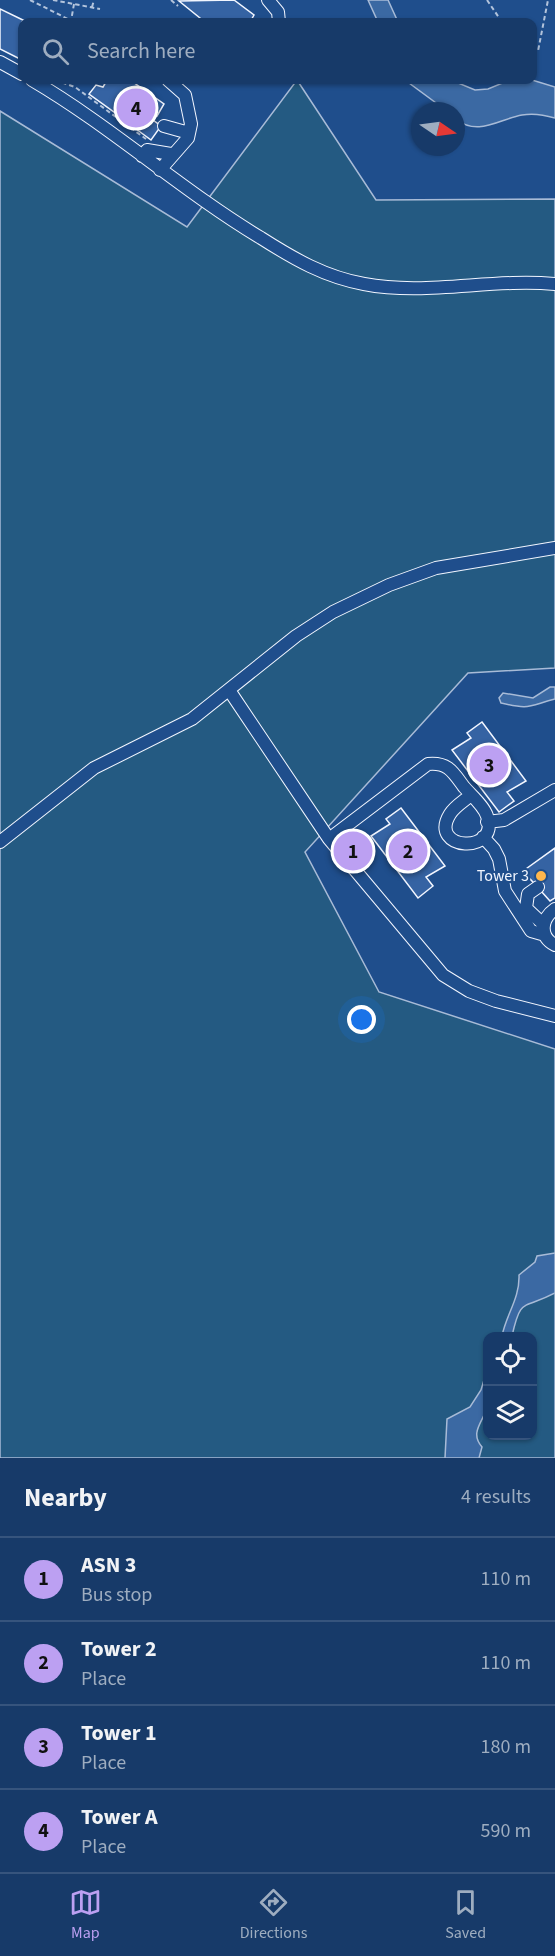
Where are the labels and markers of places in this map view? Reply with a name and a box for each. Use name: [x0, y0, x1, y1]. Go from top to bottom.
pin: 4: [116, 86, 156, 130]
pin: 3: [470, 742, 508, 788]
pin: 1: [334, 828, 372, 874]
pin: 2: [388, 828, 428, 874]
place label: Tower 3: [477, 865, 529, 887]
marker: Tower 3: [534, 869, 548, 883]

